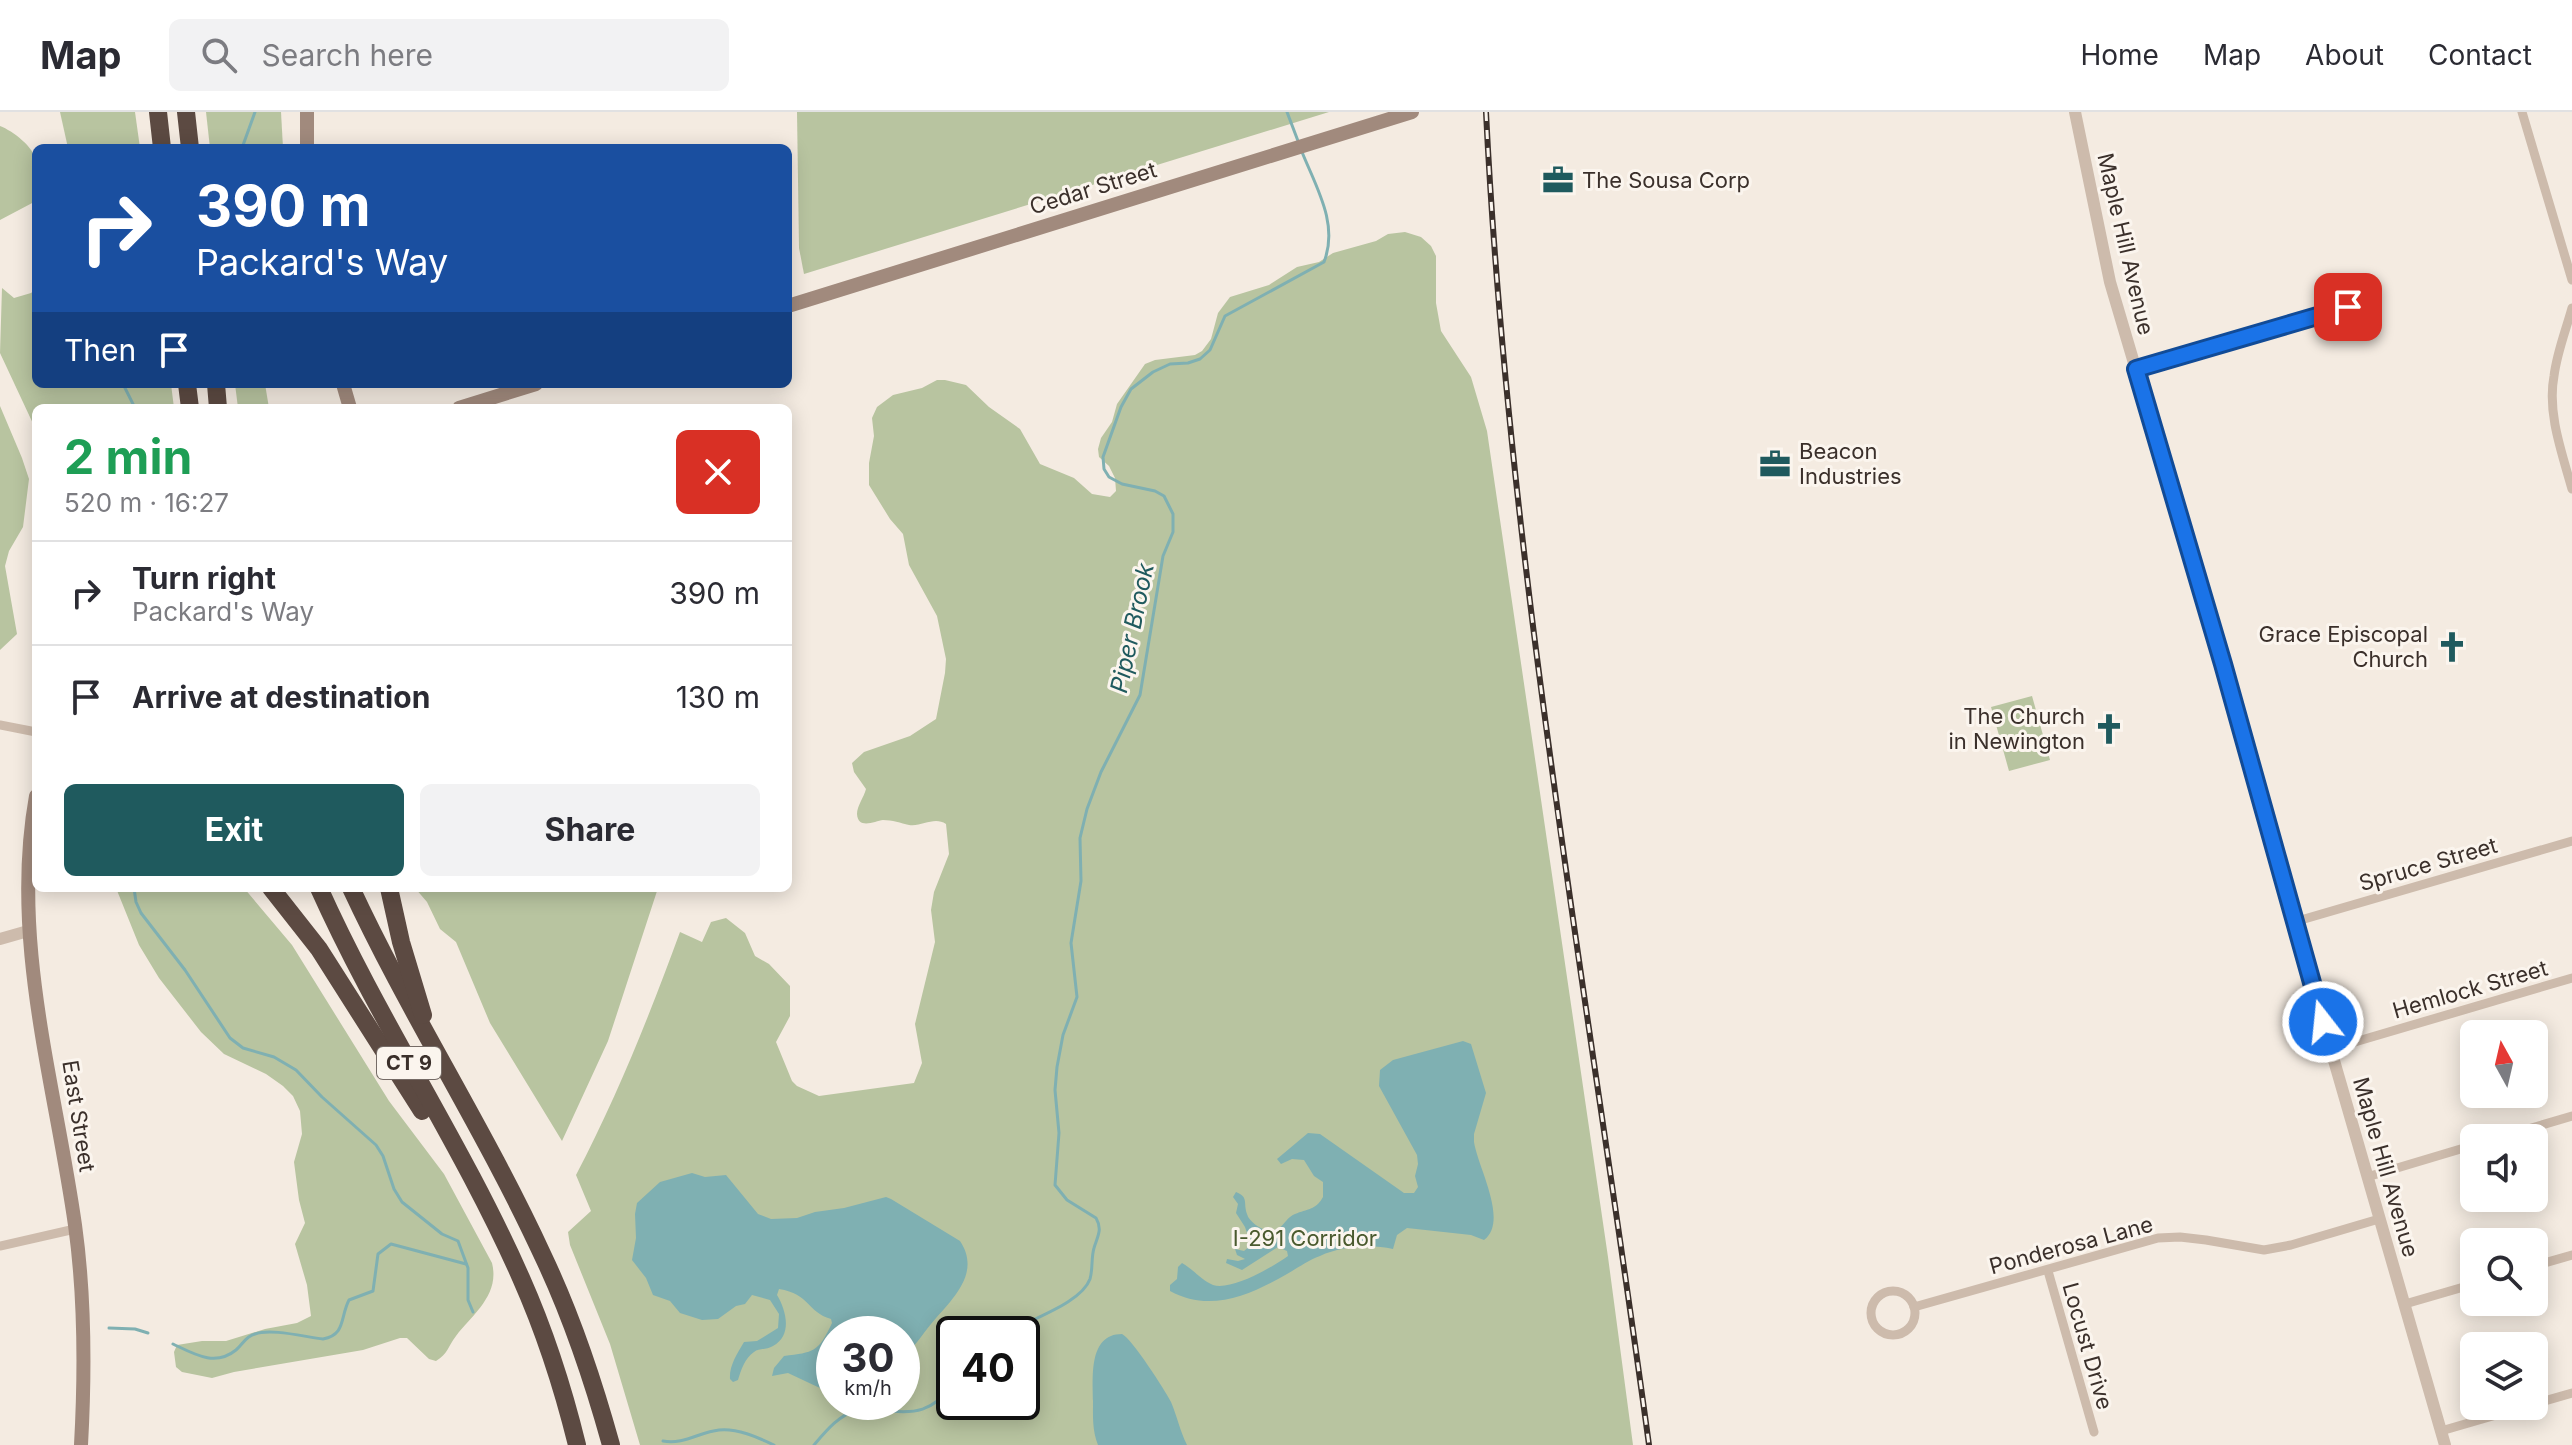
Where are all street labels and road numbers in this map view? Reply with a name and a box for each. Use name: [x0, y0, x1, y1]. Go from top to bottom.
street label: Maple Hill Avenue: [2092, 151, 2160, 337]
street label: Cedar Street: [1026, 156, 1160, 220]
street label: Spruce Street: [2356, 832, 2500, 896]
street label: Hemlock Street: [2390, 954, 2550, 1024]
road number: CT 9: [377, 1047, 441, 1079]
street label: East Street: [57, 1058, 101, 1174]
street label: Maple Hill Avenue: [2348, 1074, 2424, 1260]
street label: Ponderosa Lane: [1986, 1211, 2156, 1279]
street label: Locust Drive: [2057, 1280, 2119, 1412]

